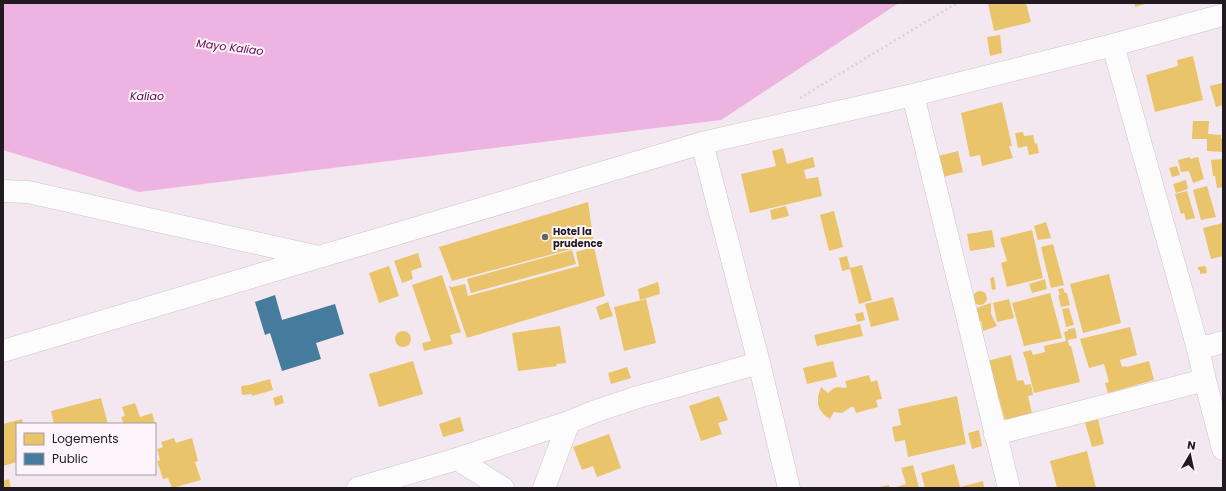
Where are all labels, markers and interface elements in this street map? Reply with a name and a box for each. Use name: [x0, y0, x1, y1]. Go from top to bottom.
water label: Mayo Kaliao: [196, 35, 264, 59]
water label: Kaliao: [130, 88, 164, 104]
place label: Hotel la prudence: [553, 224, 603, 251]
marker: Hotel la prudence: [540, 232, 550, 242]
legend: [16, 423, 156, 475]
text: Logements: [52, 430, 119, 447]
north arrow: [1170, 435, 1210, 475]
text: N: [1186, 437, 1197, 454]
text: Public: [52, 450, 88, 467]

